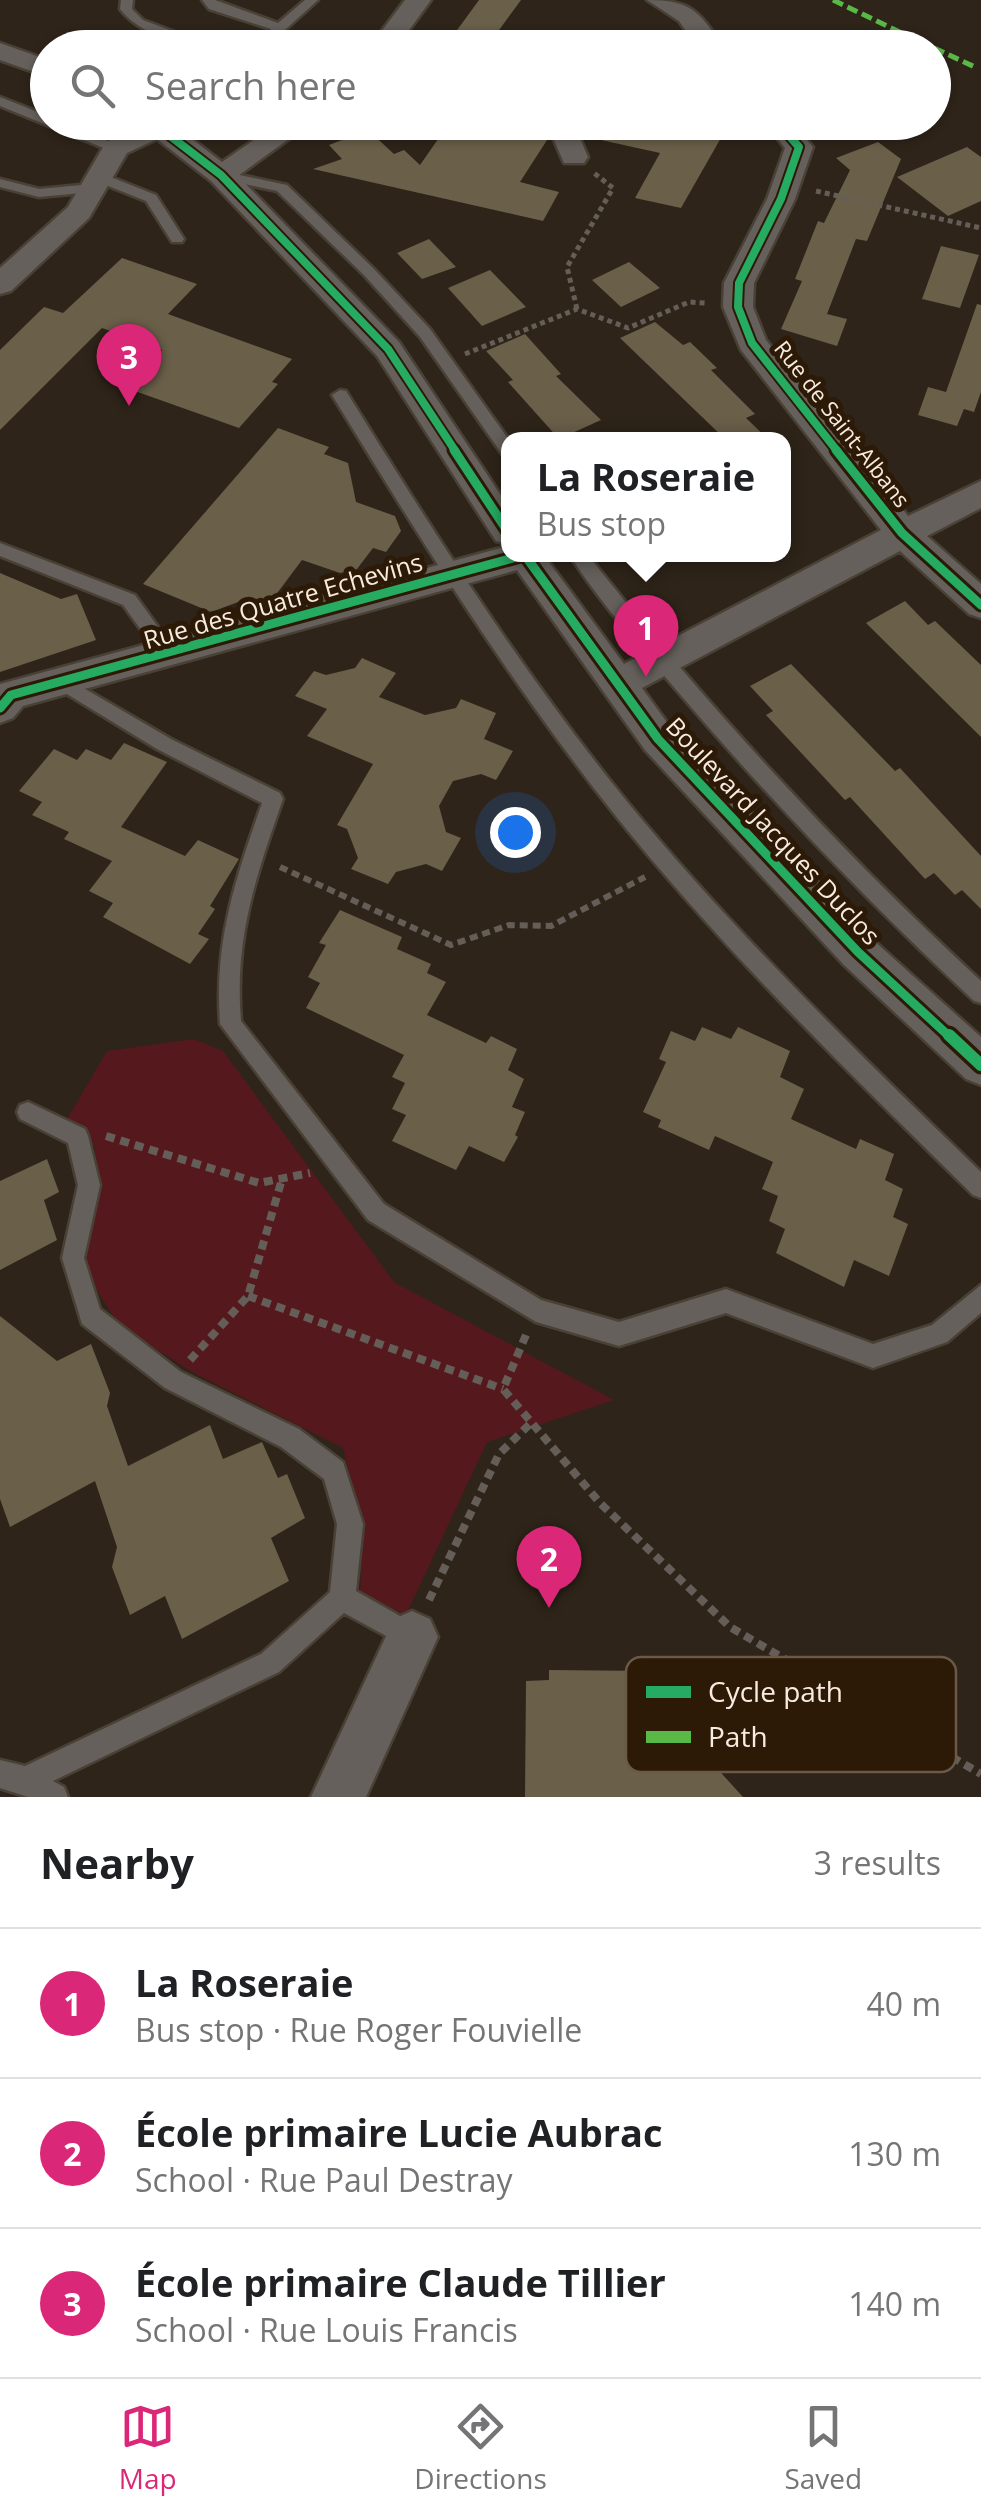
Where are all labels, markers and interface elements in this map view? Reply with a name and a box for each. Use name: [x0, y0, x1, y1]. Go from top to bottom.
search box: [30, 30, 951, 140]
icon: search: [65, 58, 120, 113]
text: Search here: [145, 59, 357, 111]
pin: 3: [96, 324, 162, 406]
street label: Rue de Saint-Albans: [768, 334, 917, 513]
popup: [501, 432, 791, 562]
text: La Roseraie: [537, 450, 755, 502]
text: Bus stop: [537, 502, 666, 545]
street label: Rue des Quatre Echevins: [139, 544, 426, 656]
pin: 1: [614, 594, 678, 677]
street label: Boulevard Jacques Duclos: [659, 709, 888, 951]
your location: [490, 807, 541, 858]
pin: 2: [516, 1526, 582, 1608]
legend: [626, 1657, 956, 1772]
text: Cycle path: [708, 1672, 843, 1710]
text: Path: [708, 1717, 768, 1755]
text: Nearby: [40, 1834, 194, 1891]
text: 3 results: [814, 1841, 941, 1884]
text: La Roseraie: [135, 1956, 354, 2008]
text: 1: [63, 1982, 82, 2025]
text: 40 m: [866, 1982, 941, 2025]
text: Bus stop · Rue Roger Fouvielle: [135, 2008, 582, 2051]
text: École primaire Lucie Aubrac: [135, 2106, 663, 2158]
text: 2: [63, 2132, 82, 2175]
text: 130 m: [848, 2132, 941, 2175]
text: School · Rue Paul Destray: [135, 2158, 513, 2201]
text: École primaire Claude Tillier: [135, 2256, 666, 2308]
text: 3: [63, 2282, 82, 2325]
text: 140 m: [848, 2282, 941, 2325]
text: School · Rue Louis Francis: [135, 2308, 518, 2351]
tab: Map: [119, 2399, 177, 2497]
tab: Directions: [414, 2399, 547, 2497]
tab: Saved: [784, 2399, 862, 2497]

